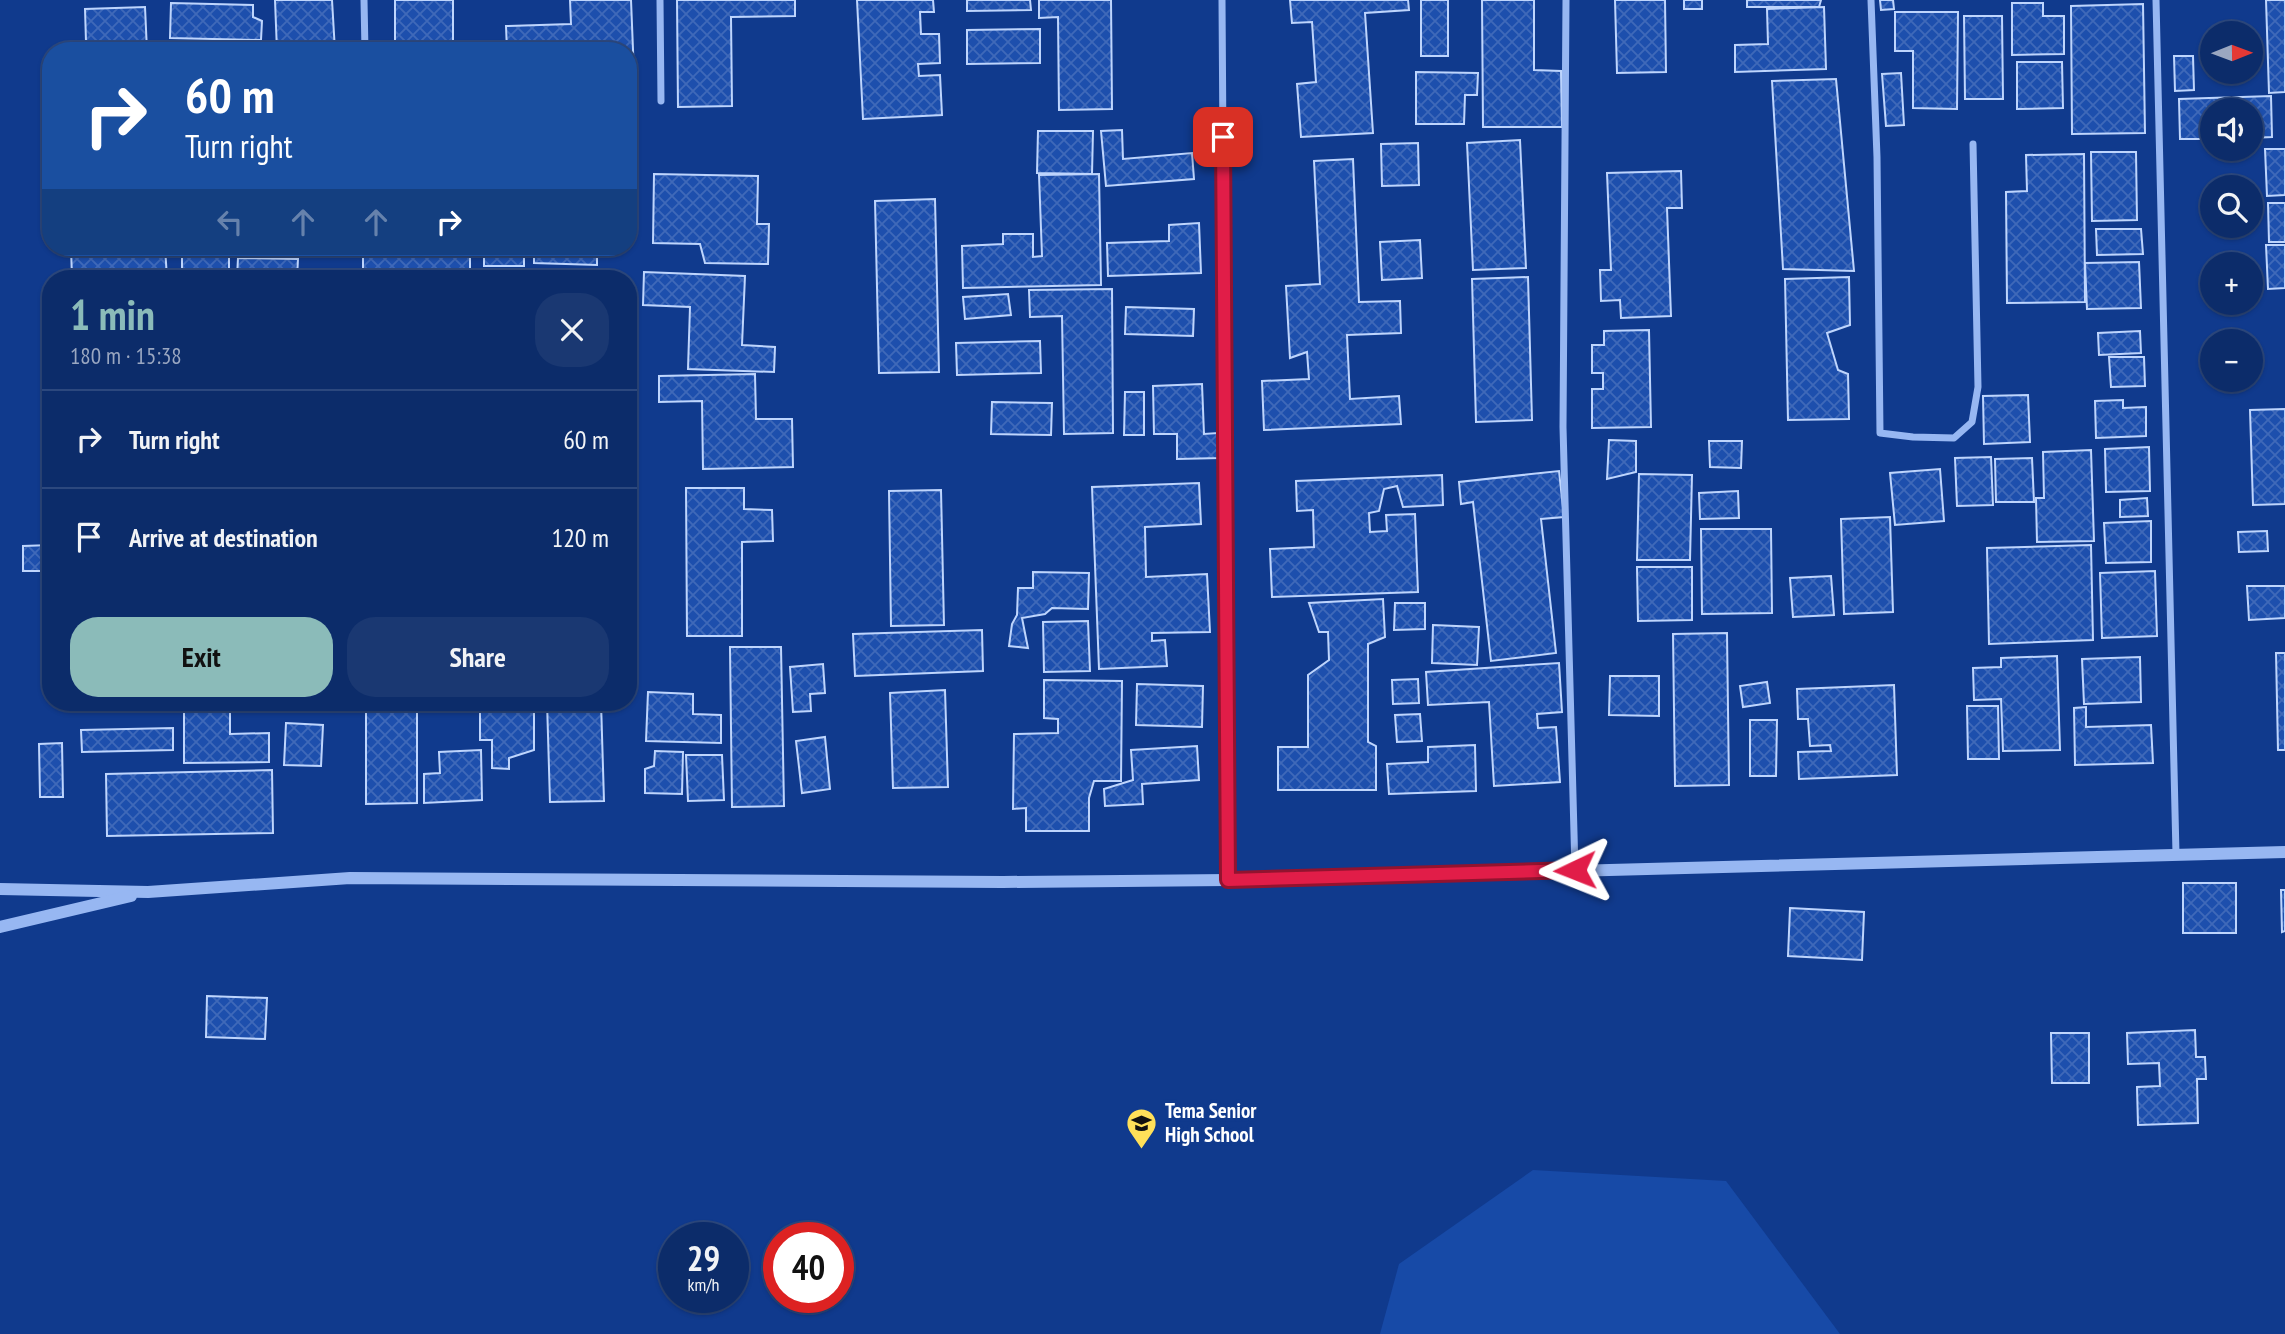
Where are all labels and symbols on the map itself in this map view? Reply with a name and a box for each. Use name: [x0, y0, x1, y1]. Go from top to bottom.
north arrow: [2200, 21, 2263, 84]
pin: [1193, 107, 1253, 167]
position arrow: [1538, 833, 1612, 907]
place label: Tema Senior High School: [1165, 1097, 1257, 1148]
school or university icon: Tema Senior High School: [1125, 1106, 1159, 1150]
speed limit sign: 40: [763, 1222, 854, 1313]

